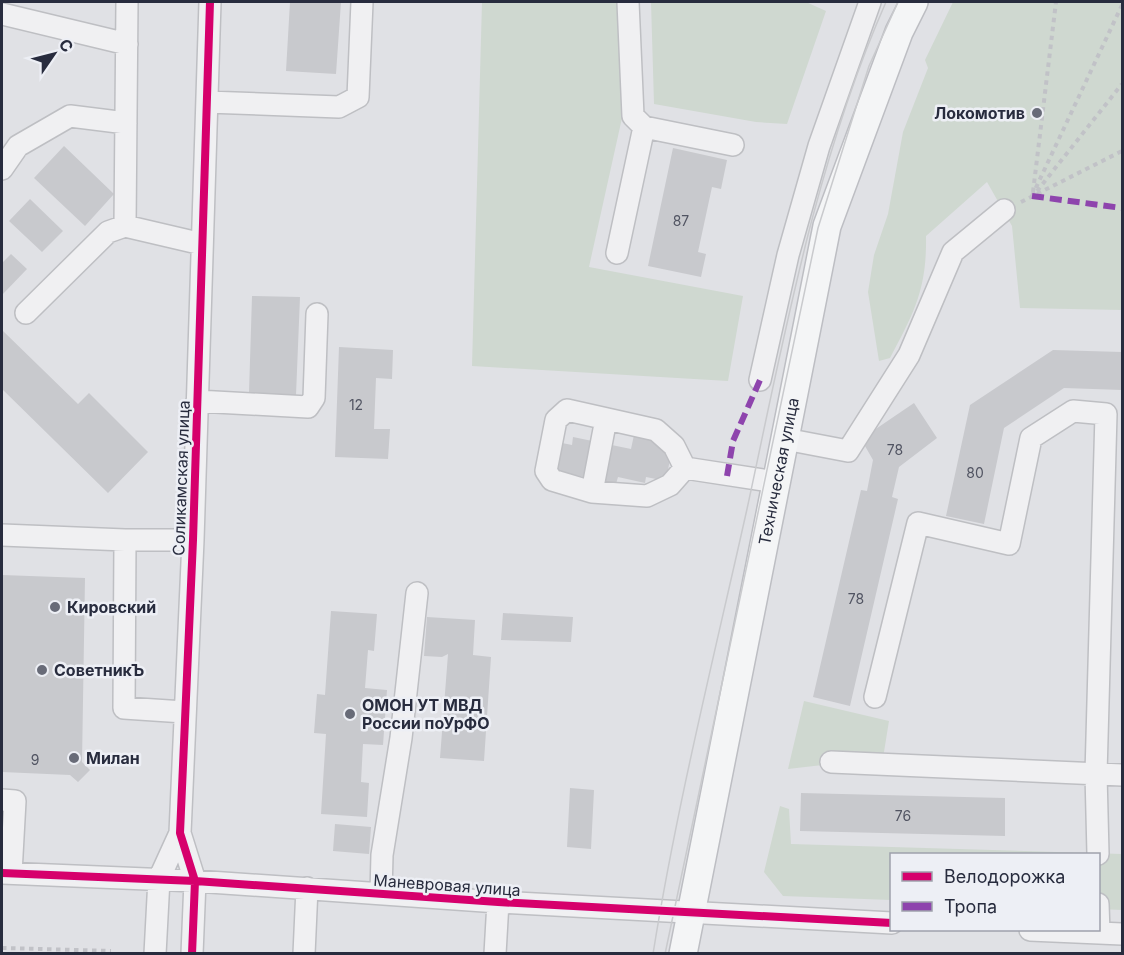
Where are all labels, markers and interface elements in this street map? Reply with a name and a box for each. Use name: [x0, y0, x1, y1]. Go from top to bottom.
north arrow: [24, 24, 84, 84]
text: С: [55, 35, 78, 56]
place label: Локомотив: [934, 103, 1025, 123]
marker: Локомотив: [1030, 106, 1044, 120]
house number: 87: [673, 212, 689, 229]
house number: 12: [349, 396, 363, 413]
street label: Техническая улица: [754, 396, 803, 547]
street label: Соликамская улица: [168, 400, 194, 556]
house number: 78: [887, 441, 903, 458]
house number: 80: [966, 464, 984, 481]
house number: 78: [848, 590, 864, 607]
place label: Кировский: [67, 597, 156, 617]
marker: Кировский: [48, 600, 62, 614]
place label: СоветникЪ: [54, 660, 144, 680]
marker: СоветникЪ: [35, 663, 49, 677]
place label: ОМОН УТ МВД России поУрФО: [362, 695, 490, 733]
marker: ОМОН УТ МВД России поУрФО: [343, 707, 357, 721]
place label: Милан: [86, 748, 140, 768]
house number: 9: [31, 751, 39, 768]
marker: Милан: [67, 751, 81, 765]
house number: 76: [895, 807, 911, 824]
legend: [890, 853, 1100, 931]
text: Велодорожка: [944, 866, 1065, 887]
street label: Маневровая улица: [373, 870, 521, 900]
text: Тропа: [944, 896, 997, 917]

